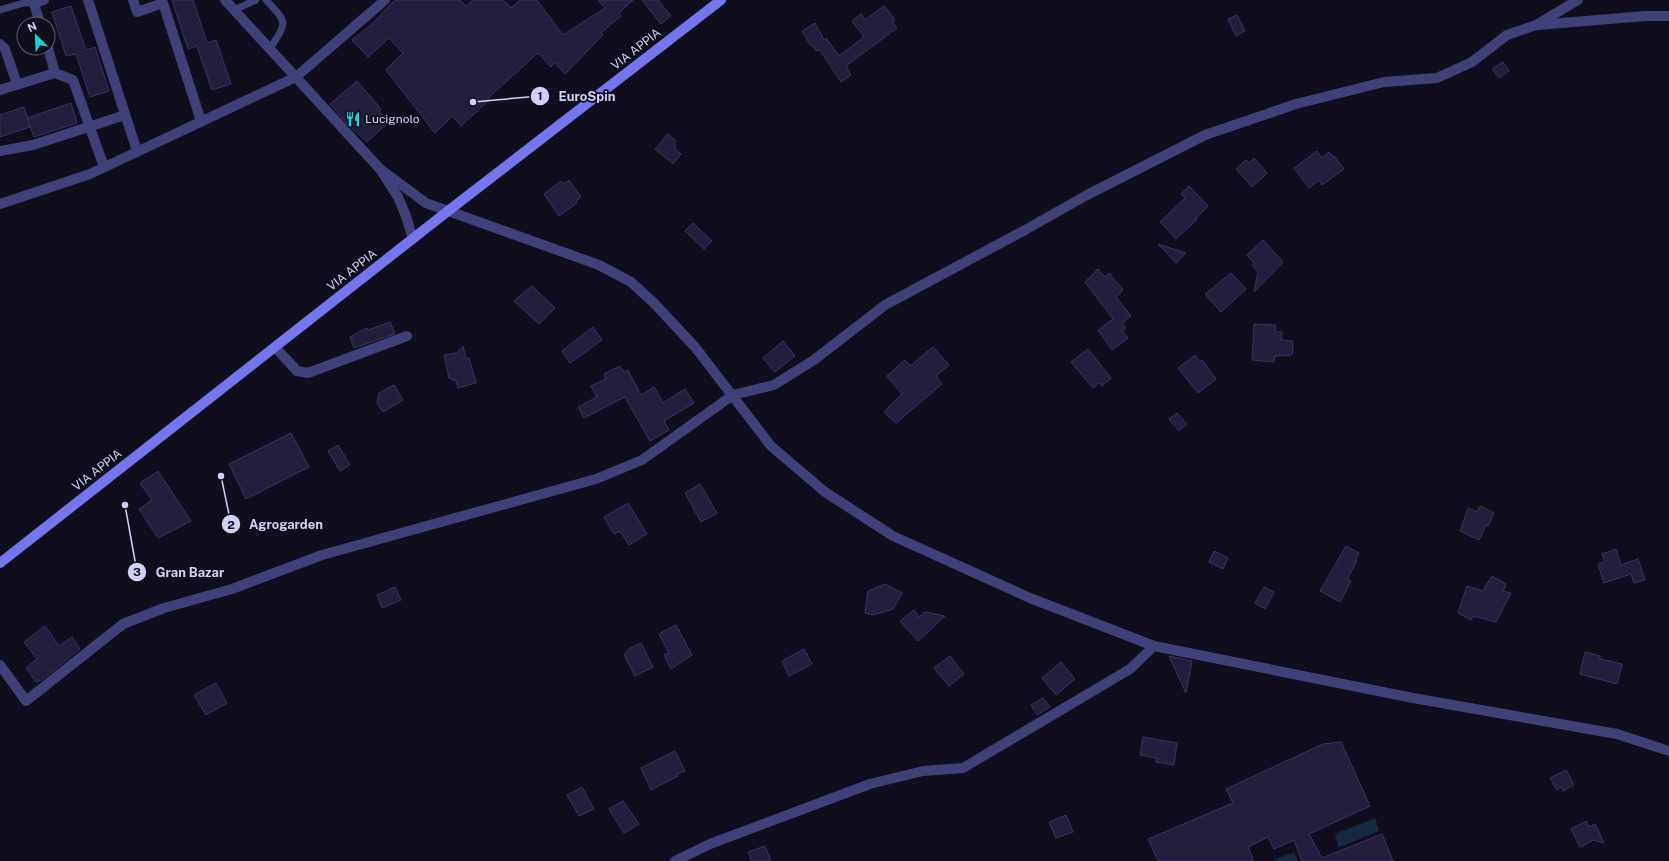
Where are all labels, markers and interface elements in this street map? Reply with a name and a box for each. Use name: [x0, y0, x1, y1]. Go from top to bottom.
north arrow: [16, 16, 56, 56]
text: N: [26, 20, 38, 34]
street label: VIA APPIA: [609, 25, 664, 73]
callout: EuroSpin: [530, 84, 623, 109]
text: 1: [537, 89, 543, 103]
text: EuroSpin: [559, 89, 615, 104]
restaurant icon: Lucignolo: [344, 110, 362, 128]
place label: Lucignolo: [365, 112, 420, 126]
street label: VIA APPIA: [325, 246, 380, 294]
street label: VIA APPIA: [70, 446, 125, 494]
callout: Agrogarden: [221, 512, 331, 537]
text: Agrogarden: [249, 517, 323, 532]
text: 2: [227, 518, 235, 532]
callout: Gran Bazar: [127, 560, 232, 585]
text: 3: [133, 565, 141, 579]
text: Gran Bazar: [156, 565, 225, 580]

